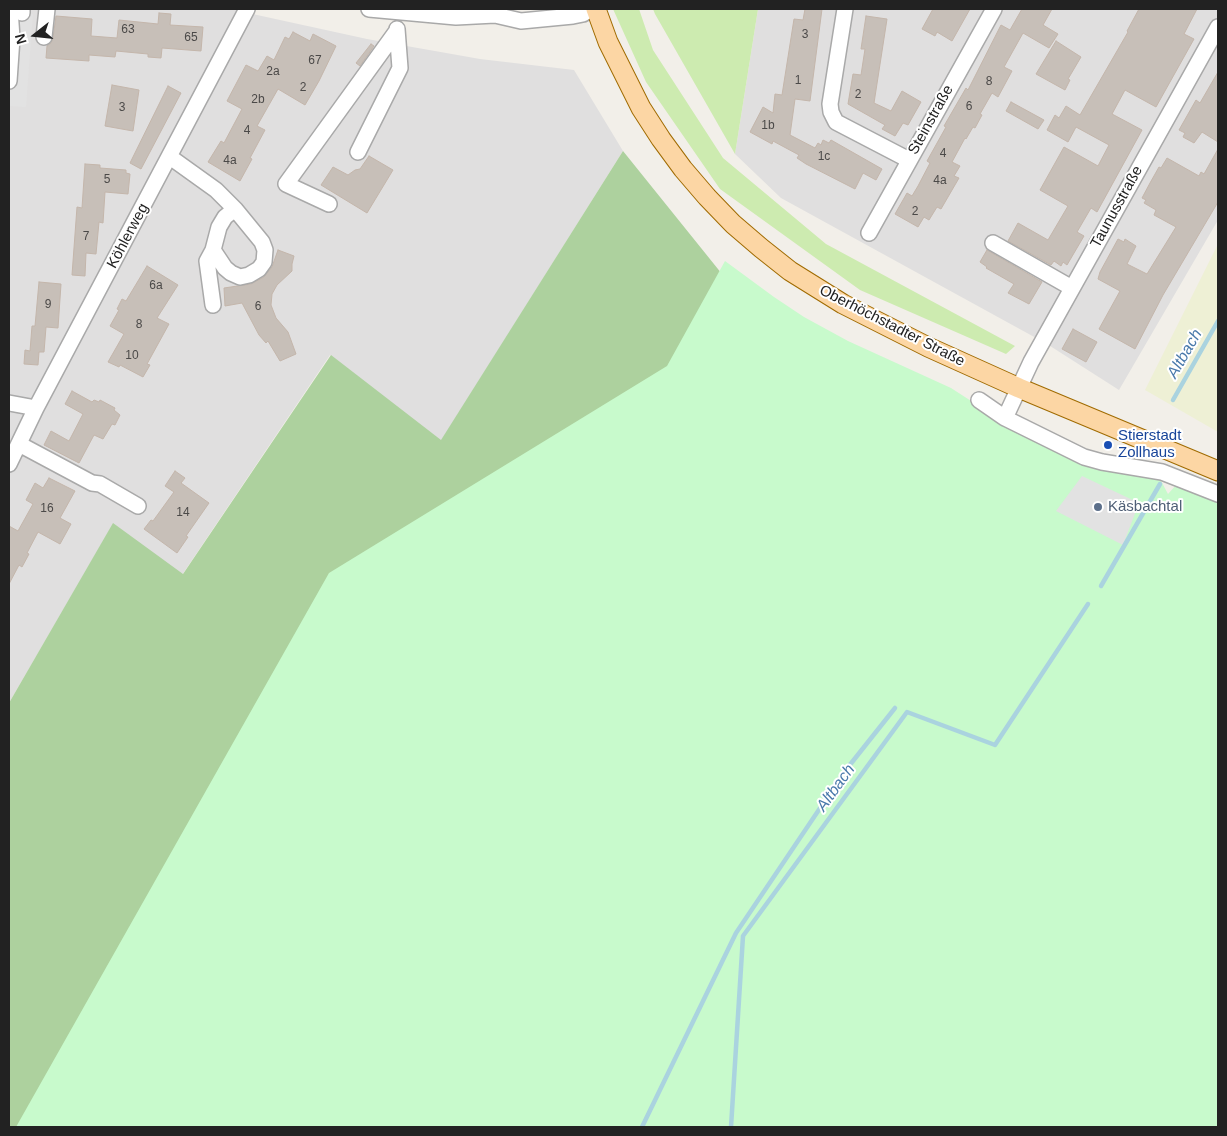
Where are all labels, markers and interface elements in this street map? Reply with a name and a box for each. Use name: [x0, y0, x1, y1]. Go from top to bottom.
north arrow: [10, 10, 60, 60]
house number: 63: [121, 23, 135, 37]
house number: 3: [802, 28, 808, 42]
house number: 65: [184, 31, 198, 45]
text: N: [11, 32, 30, 46]
house number: 67: [308, 54, 322, 68]
house number: 2a: [266, 65, 280, 79]
house number: 1: [795, 74, 801, 88]
house number: 8: [986, 75, 992, 89]
house number: 2: [300, 81, 306, 95]
street label: Steinstraße: [905, 82, 957, 158]
house number: 2: [855, 88, 861, 102]
house number: 2b: [251, 93, 265, 107]
house number: 6: [966, 100, 972, 114]
house number: 3: [119, 101, 125, 115]
house number: 1b: [761, 119, 775, 133]
house number: 4: [244, 124, 250, 138]
house number: 4: [940, 147, 946, 161]
house number: 1c: [818, 150, 830, 164]
house number: 4a: [223, 154, 237, 168]
street label: Taunusstraße: [1087, 163, 1147, 251]
house number: 5: [104, 173, 110, 187]
house number: 4a: [933, 174, 947, 188]
street label: Köhlerweg: [103, 200, 153, 272]
house number: 2: [912, 205, 918, 219]
house number: 7: [83, 230, 89, 244]
house number: 6a: [149, 279, 163, 293]
street label: Oberhöchstadter Straße: [816, 281, 968, 371]
house number: 9: [45, 298, 51, 312]
house number: 6: [255, 300, 261, 314]
house number: 8: [136, 318, 142, 332]
water label: Altbach: [1163, 326, 1207, 382]
house number: 10: [125, 349, 139, 363]
place label: Stierstadt Zollhaus: [1118, 427, 1181, 462]
marker: Stierstadt Zollhaus: [1102, 439, 1114, 451]
place label: Käsbachtal: [1108, 498, 1182, 516]
marker: Käsbachtal: [1092, 501, 1104, 513]
house number: 16: [40, 502, 54, 516]
house number: 14: [176, 506, 190, 520]
water label: Altbach: [813, 761, 859, 815]

